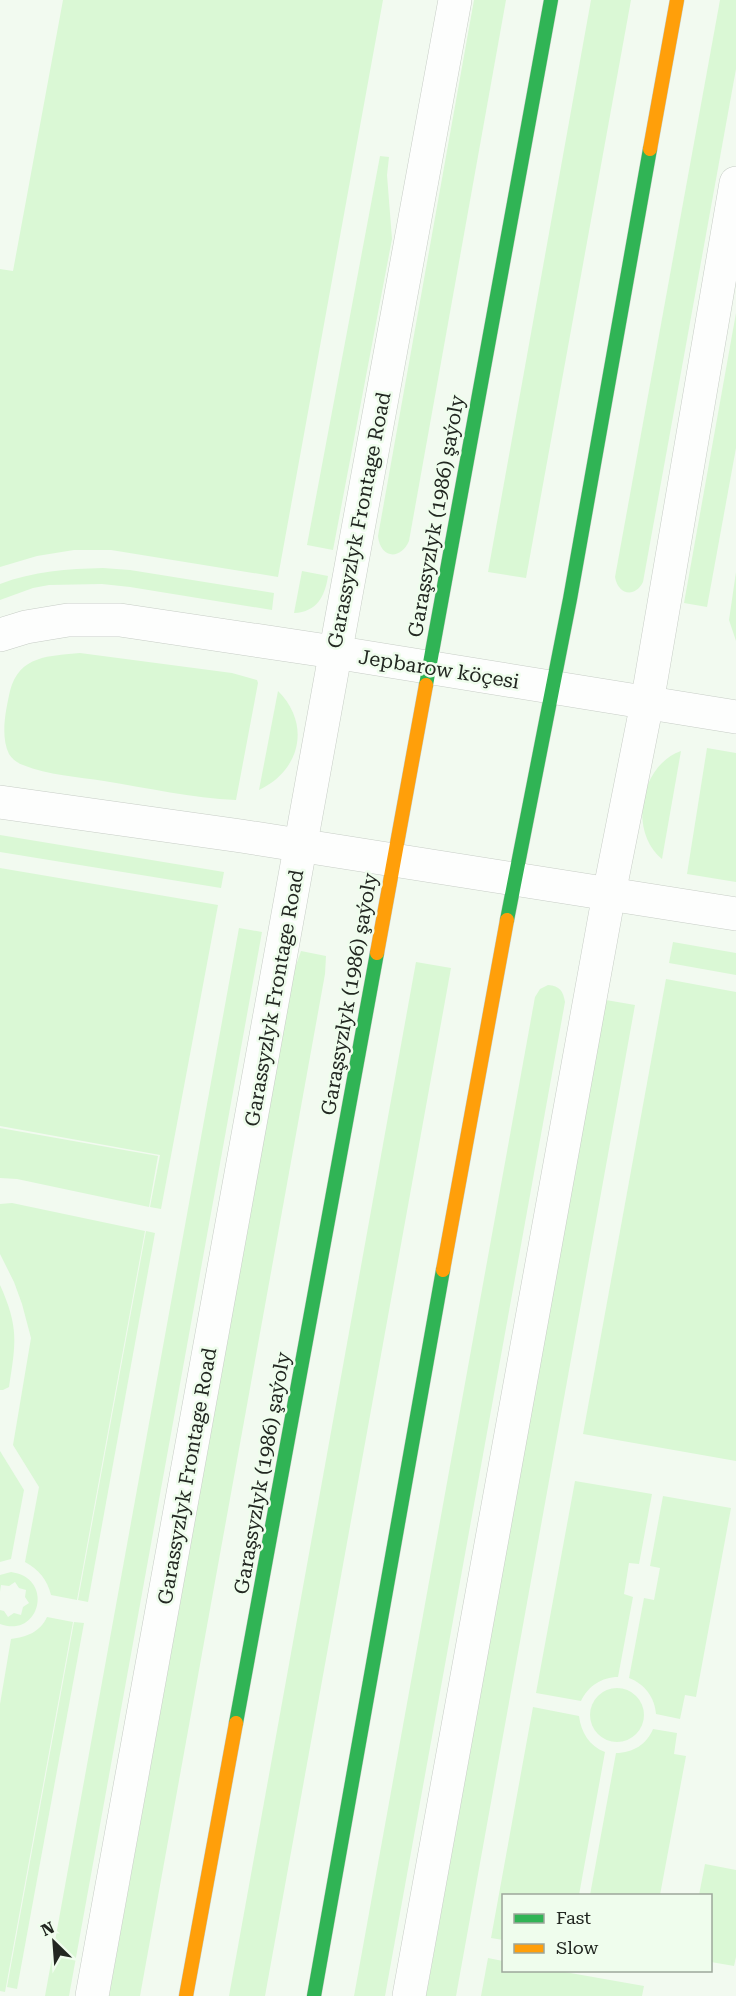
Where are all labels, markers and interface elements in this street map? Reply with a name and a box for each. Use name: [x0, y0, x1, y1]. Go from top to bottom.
street label: Garassyzlyk Frontage Road: [322, 390, 396, 650]
street label: Garaşsyzlyk (1986) şaýoly: [403, 393, 469, 639]
street label: Jepbarow köçesi: [357, 644, 521, 694]
street label: Garassyzlyk Frontage Road: [240, 867, 308, 1128]
street label: Garaşsyzlyk (1986) şaýoly: [316, 871, 382, 1117]
street label: Garassyzlyk Frontage Road: [153, 1345, 221, 1606]
street label: Garaşsyzlyk (1986) şaýoly: [229, 1350, 295, 1596]
legend: [502, 1894, 712, 1972]
text: Fast: [556, 1907, 591, 1928]
north arrow: [24, 1912, 84, 1972]
text: N: [38, 1918, 57, 1940]
text: Slow: [556, 1937, 598, 1958]

